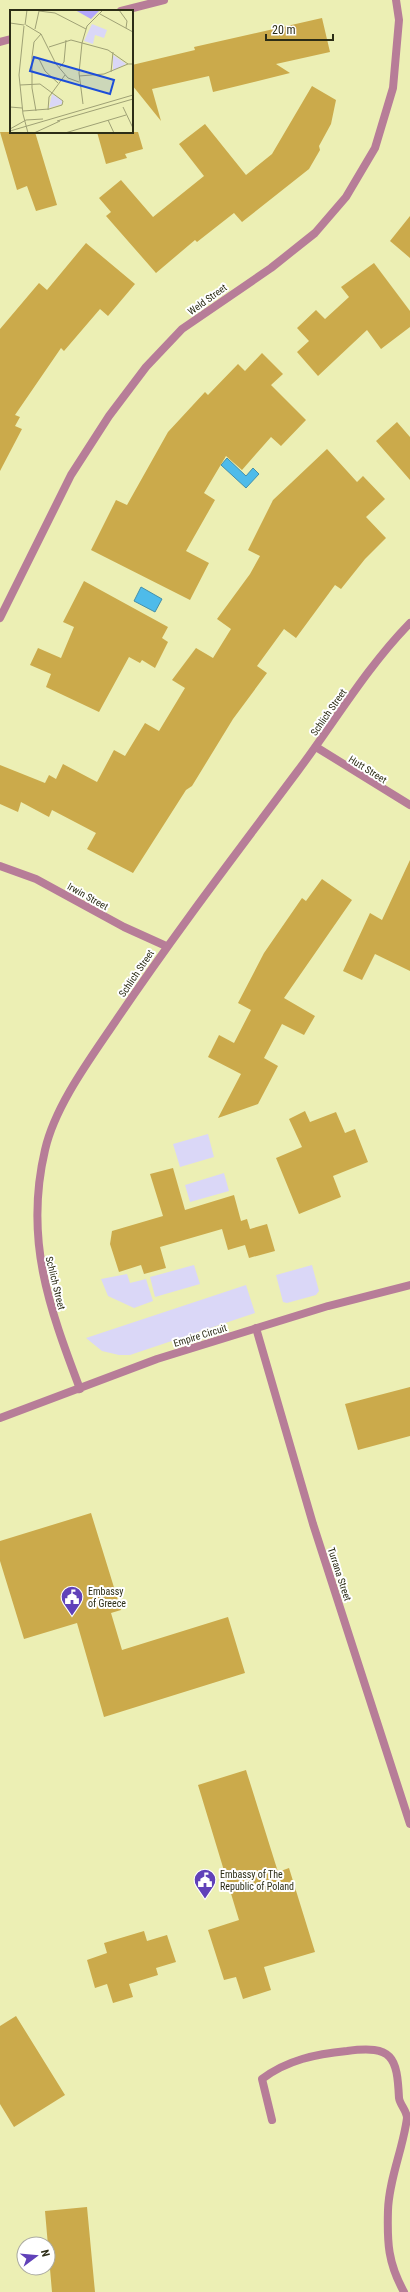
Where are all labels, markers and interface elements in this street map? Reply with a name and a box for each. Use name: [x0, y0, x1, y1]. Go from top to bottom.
inset map: [10, 10, 133, 133]
scale bar: [266, 16, 333, 42]
text: 20 m: [272, 23, 296, 37]
street label: Weld Street: [186, 282, 229, 317]
street label: Schlich Street: [308, 687, 349, 738]
street label: Hutt Street: [347, 753, 389, 785]
street label: Irwin Street: [65, 881, 110, 912]
street label: Schlich Street: [117, 948, 156, 999]
street label: Schlich Street: [44, 1255, 67, 1311]
street label: Empire Circuit: [172, 1322, 228, 1349]
street label: Turrana Street: [326, 1546, 353, 1602]
public building icon: Embassy of Greece: [59, 1584, 85, 1617]
place label: Embassy of Greece: [88, 1586, 126, 1609]
public building icon: Embassy of The Republic of Poland: [192, 1867, 218, 1900]
place label: Embassy of The Republic of Poland: [220, 1869, 294, 1892]
north arrow: [16, 2236, 56, 2276]
text: N: [38, 2248, 52, 2259]

